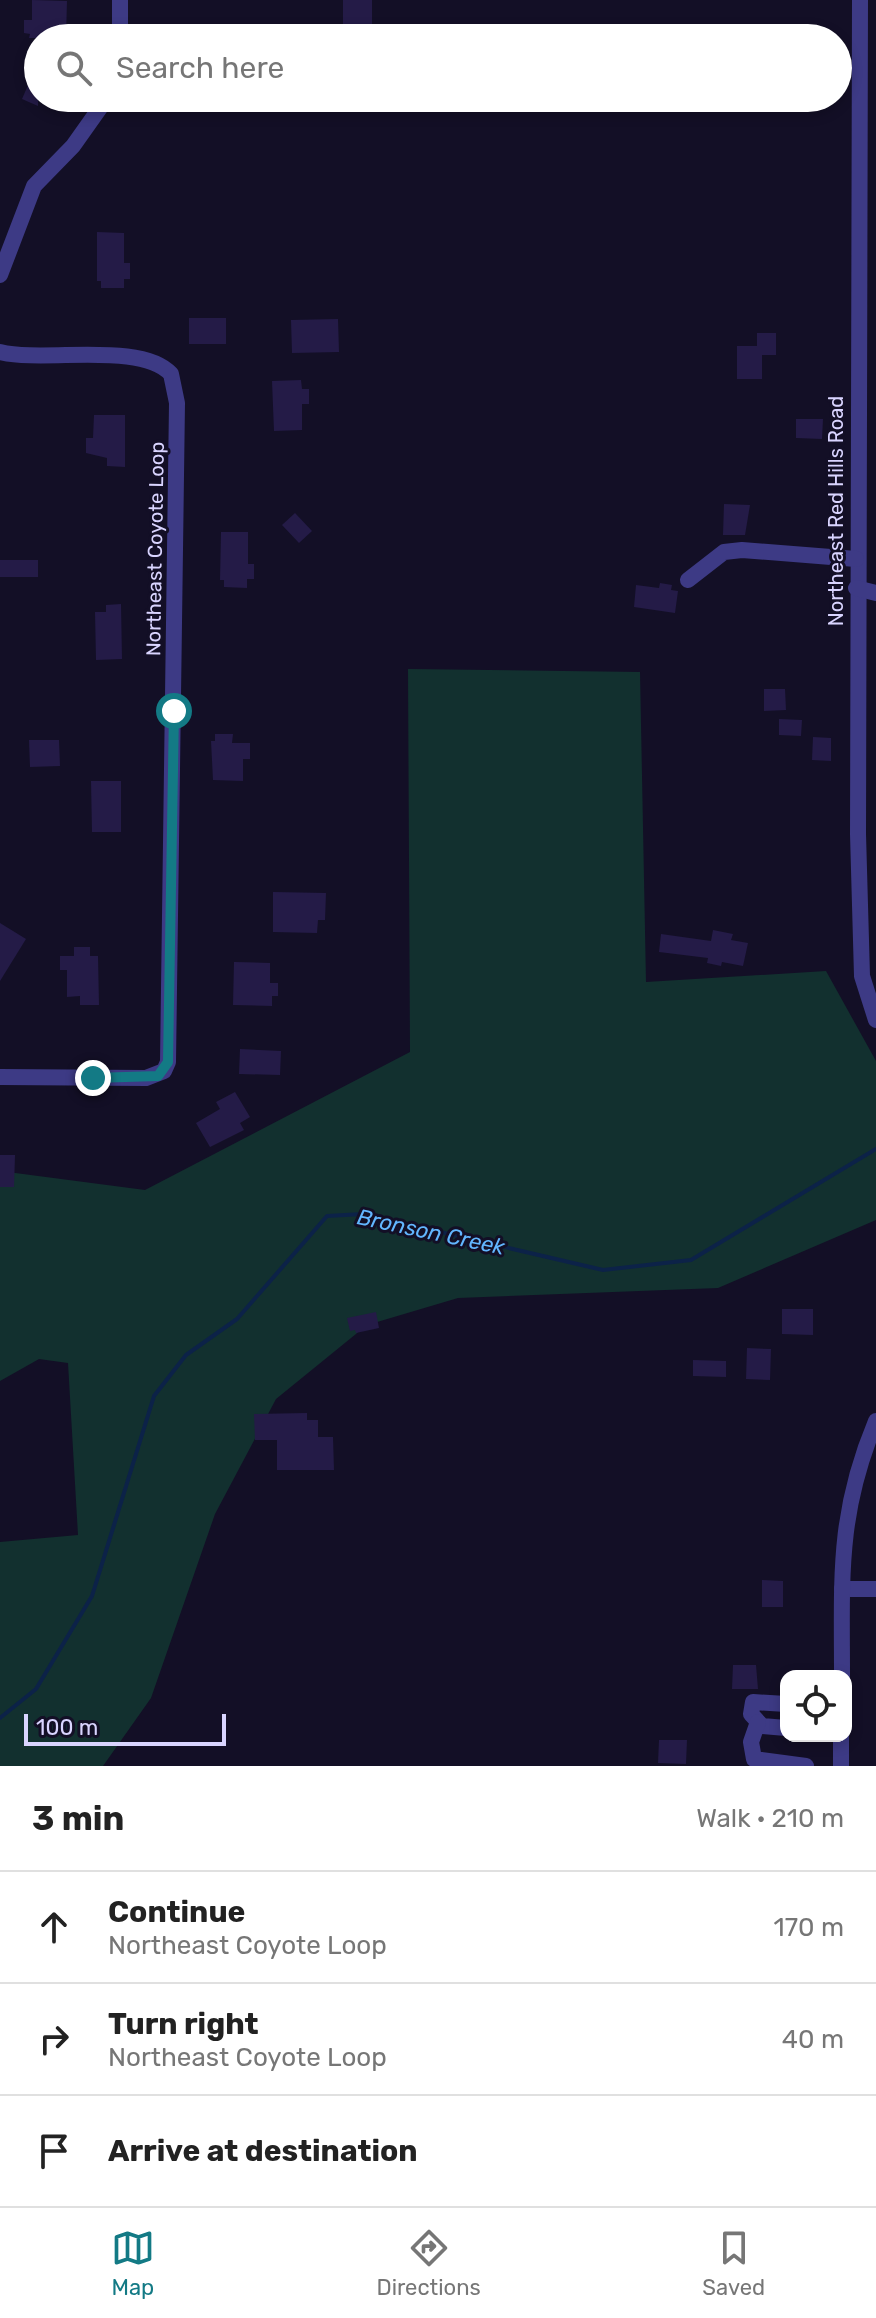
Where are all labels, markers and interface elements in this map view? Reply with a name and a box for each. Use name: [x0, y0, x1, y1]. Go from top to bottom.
search box: [24, 24, 852, 112]
icon: search: [52, 46, 96, 90]
text: Search here: [116, 50, 284, 86]
street label: Northeast Red Hills Road: [824, 396, 848, 626]
street label: Northeast Coyote Loop: [141, 442, 169, 656]
route start: [156, 693, 192, 729]
route end: [75, 1060, 111, 1096]
water label: Bronson Creek: [355, 1203, 508, 1261]
map controls: [780, 1670, 852, 1742]
button: locate: [780, 1670, 852, 1742]
scale bar: [24, 1710, 226, 1746]
text: 100 m: [36, 1714, 98, 1741]
text: 3 min: [32, 1798, 124, 1839]
text: Walk · 210 m: [696, 1803, 844, 1834]
text: Continue: [108, 1894, 245, 1930]
icon: ahead: [32, 1905, 76, 1949]
text: 170 m: [774, 1912, 844, 1943]
text: Northeast Coyote Loop: [108, 1930, 387, 1961]
text: Turn right: [108, 2006, 259, 2042]
icon: right: [32, 2017, 76, 2061]
text: 40 m: [782, 2024, 844, 2055]
text: Northeast Coyote Loop: [108, 2042, 387, 2073]
icon: arrive: [32, 2129, 76, 2173]
text: Arrive at destination: [108, 2133, 418, 2169]
tab: Map: [111, 2226, 155, 2301]
tab: Directions: [376, 2226, 481, 2301]
tab: Saved: [702, 2226, 765, 2301]

